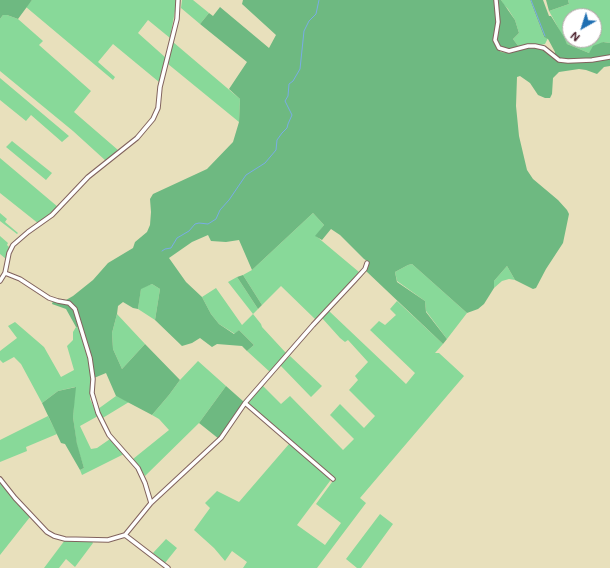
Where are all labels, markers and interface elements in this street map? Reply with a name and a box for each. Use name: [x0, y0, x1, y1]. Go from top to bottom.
north arrow: [562, 8, 602, 48]
text: N: [567, 28, 583, 45]

